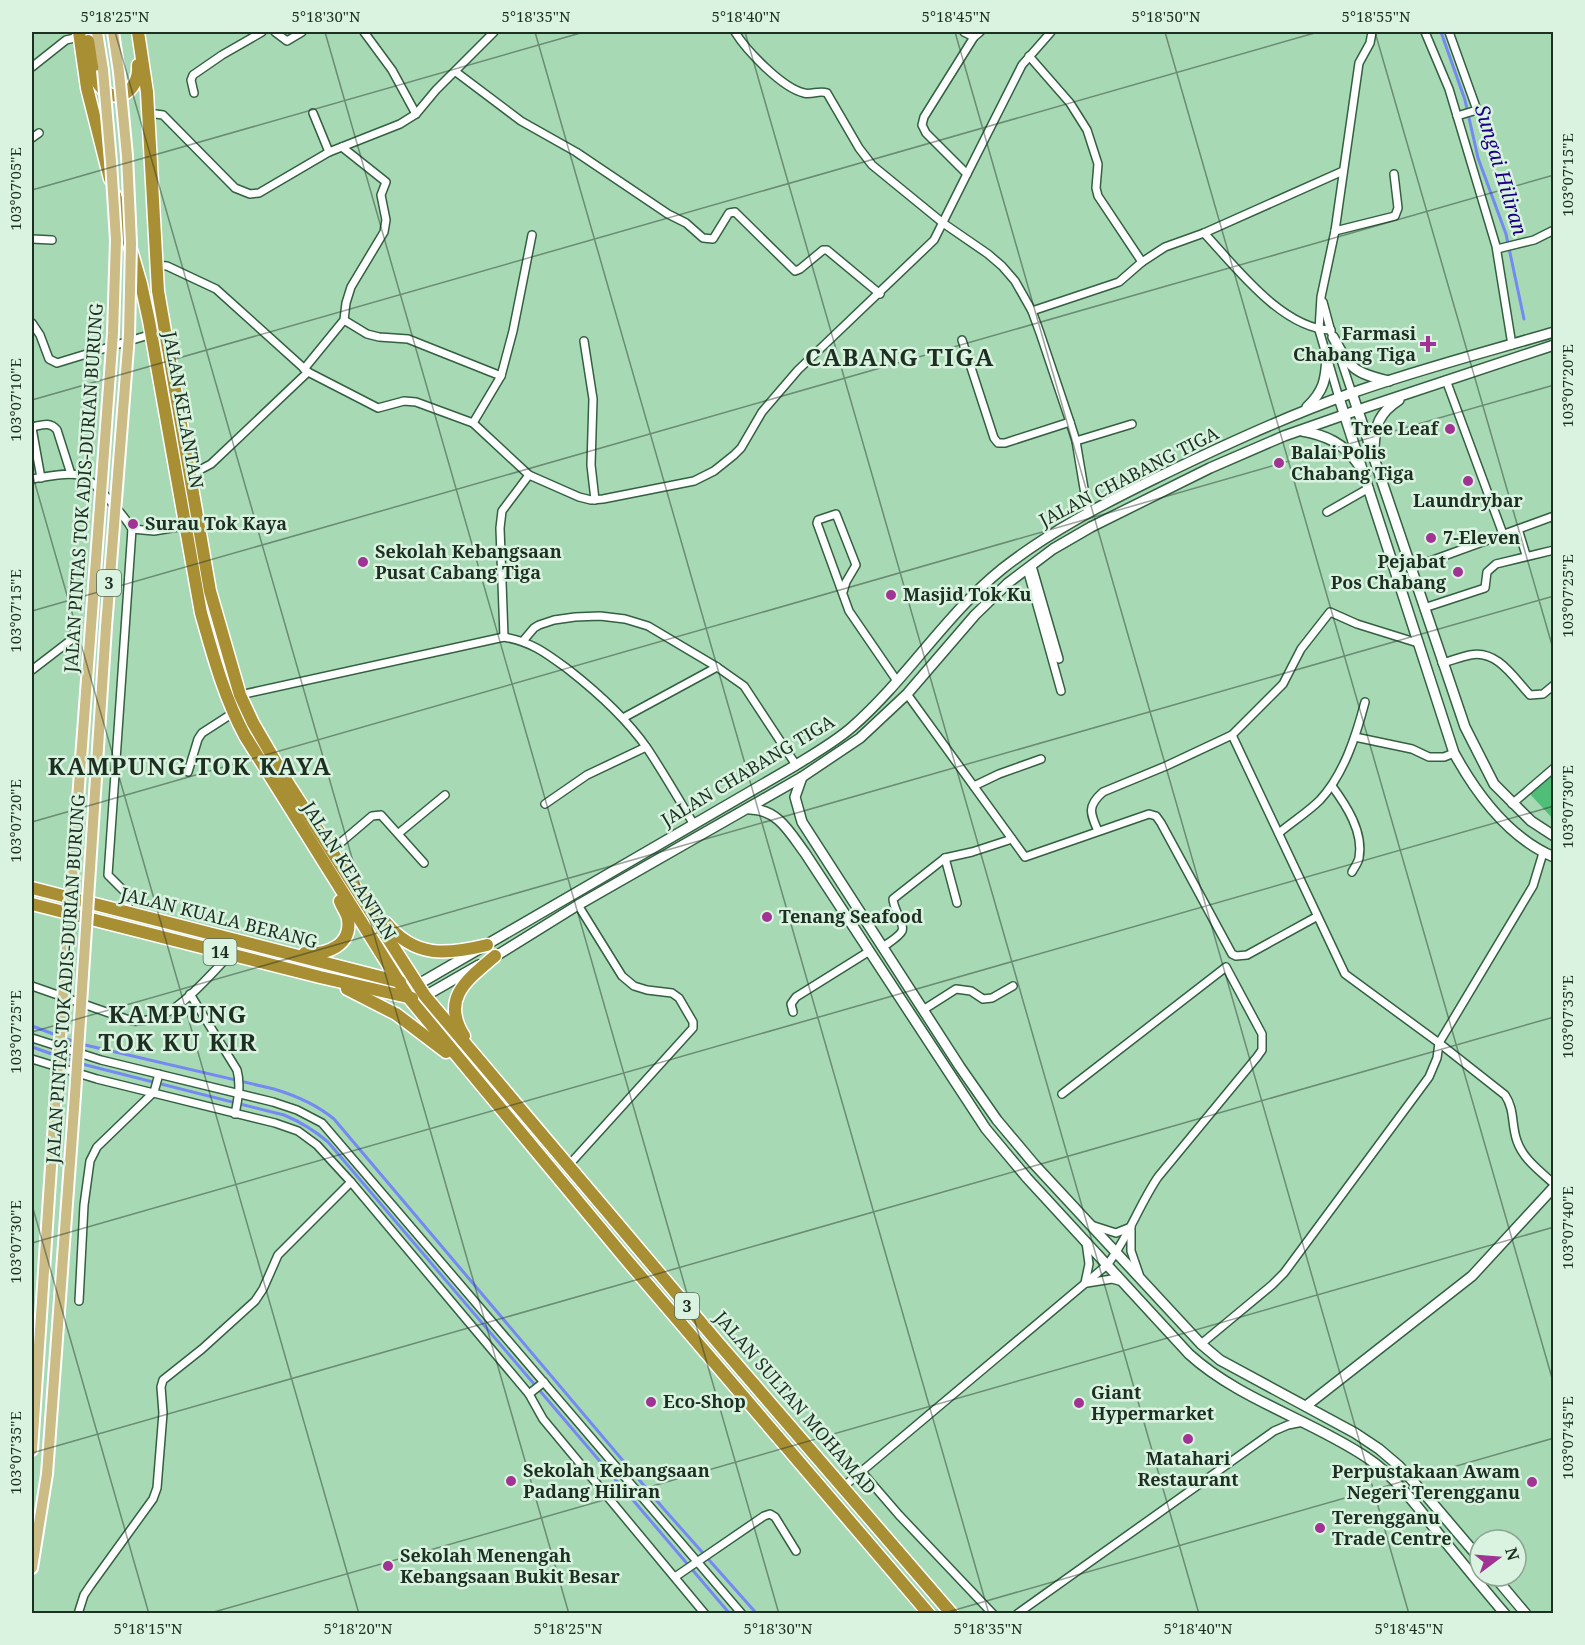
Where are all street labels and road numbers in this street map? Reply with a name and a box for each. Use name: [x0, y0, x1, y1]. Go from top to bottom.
street label: JALAN PINTAS TOK ADIS-DURIAN BURUNG: [58, 302, 108, 674]
street label: JALAN KELANTAN: [158, 328, 210, 491]
street label: JALAN CHABANG TIGA: [1034, 420, 1222, 532]
road number: 3: [97, 570, 121, 596]
street label: JALAN CHABANG TIGA: [656, 709, 839, 832]
street label: JALAN PINTAS TOK ADIS-DURIAN BURUNG: [40, 793, 90, 1165]
street label: JALAN KELANTAN: [297, 796, 402, 945]
street label: JALAN KUALA BERANG: [117, 881, 320, 953]
road number: 14: [204, 939, 236, 965]
road number: 3: [675, 1293, 699, 1319]
street label: JALAN SULTAN MOHAMAD: [709, 1305, 882, 1499]

